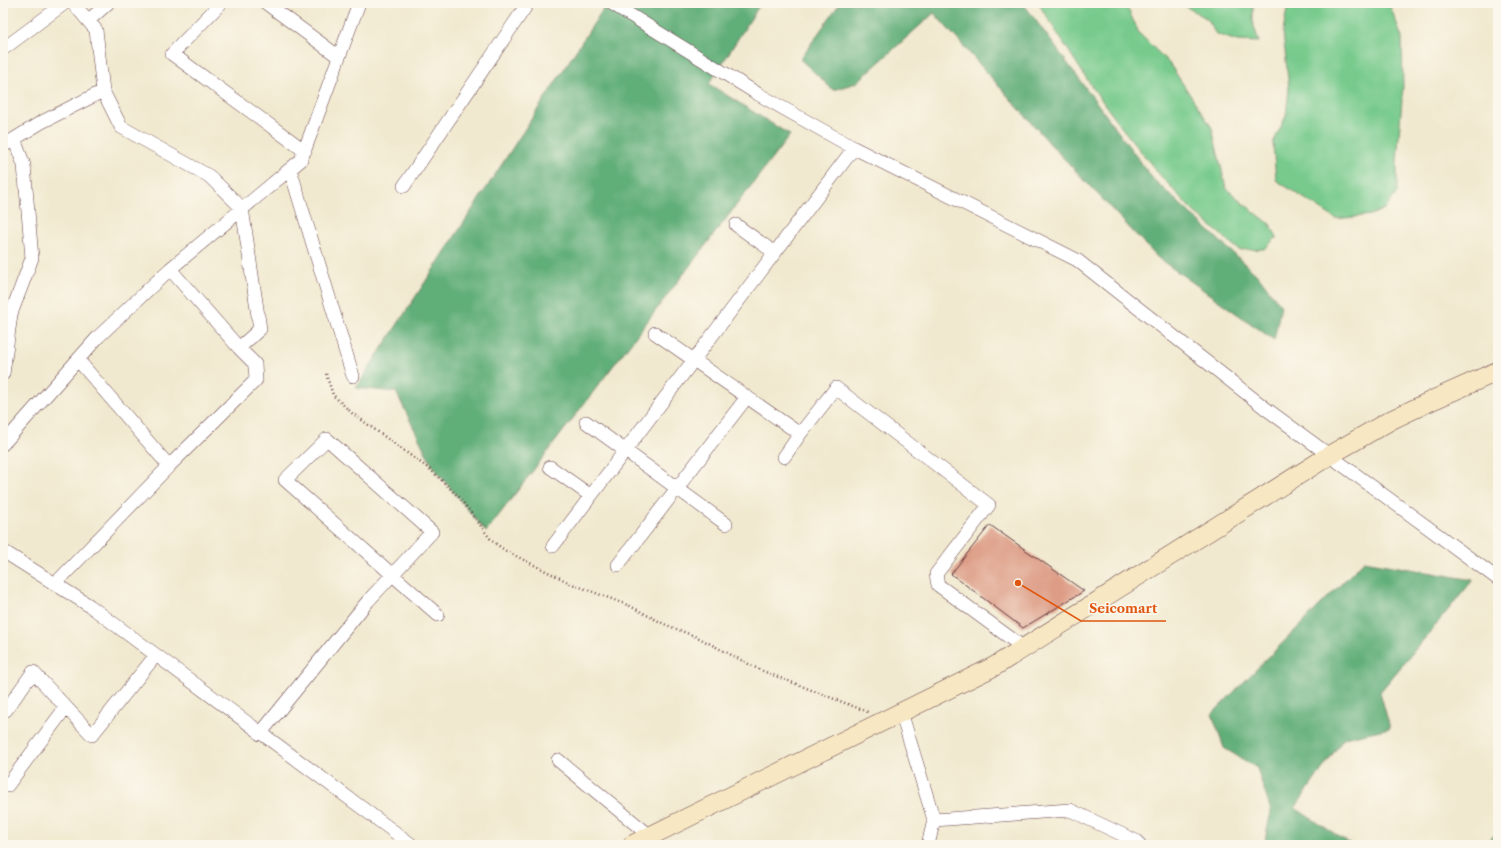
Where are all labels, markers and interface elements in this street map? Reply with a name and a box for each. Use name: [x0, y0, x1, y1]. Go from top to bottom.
callout: Seicomart: [1081, 596, 1166, 621]
text: Seicomart: [1089, 600, 1158, 616]

